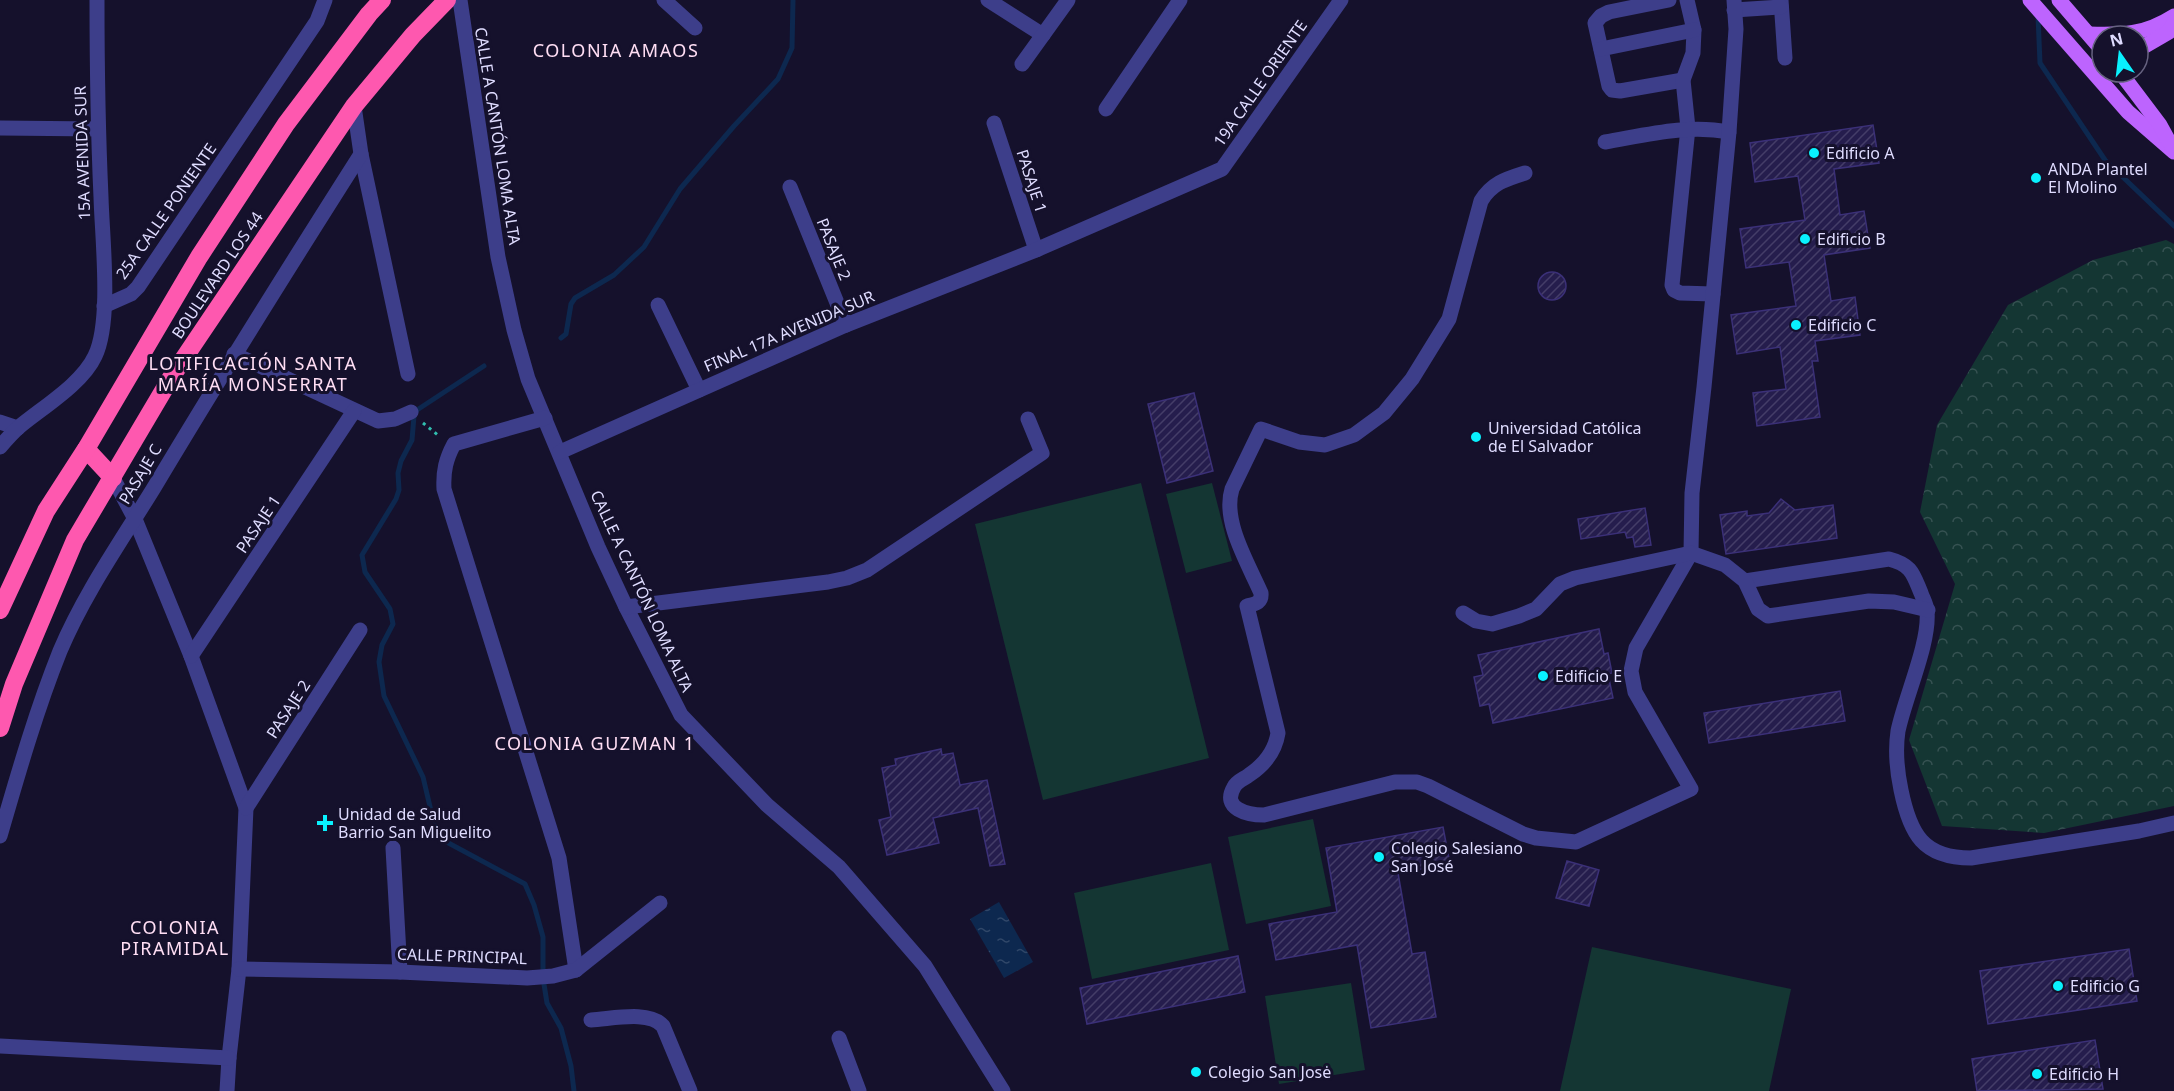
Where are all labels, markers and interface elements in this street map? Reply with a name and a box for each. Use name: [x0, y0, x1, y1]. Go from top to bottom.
street label: 19A CALLE ORIENTE: [1208, 15, 1312, 151]
north arrow: [2090, 24, 2150, 84]
street label: CALLE A CANTÓN LOMA ALTA: [470, 26, 526, 247]
text: N: [2107, 27, 2125, 52]
district label: COLONIA AMAOS: [533, 38, 699, 62]
street label: 15A AVENIDA SUR: [69, 85, 95, 221]
street label: 25A CALLE PONIENTE: [111, 139, 221, 283]
place label: Edificio A: [1826, 142, 1895, 164]
street label: PASAJE 1: [1011, 146, 1053, 216]
marker: Edificio A: [1807, 146, 1821, 160]
place label: ANDA Plantel El Molino: [2048, 158, 2148, 198]
marker: ANDA Plantel El Molino: [2029, 171, 2043, 185]
street label: BOULEVARD LOS 44: [166, 207, 268, 343]
street label: PASAJE 2: [812, 215, 856, 283]
place label: Edificio B: [1817, 228, 1886, 250]
marker: Edificio B: [1798, 232, 1812, 246]
street label: FINAL 17A AVENIDA SUR: [700, 285, 878, 377]
place label: Edificio C: [1808, 314, 1876, 336]
marker: Edificio C: [1789, 318, 1803, 332]
district label: LOTIFICACIÓN SANTA MARÍA MONSERRAT: [149, 351, 357, 396]
place label: Universidad Católica de El Salvador: [1488, 417, 1642, 457]
marker: Universidad Católica de El Salvador: [1469, 430, 1483, 444]
street label: PASAJE C: [113, 440, 167, 508]
street label: CALLE A CANTÓN LOMA ALTA: [586, 487, 699, 696]
street label: PASAJE 1: [231, 491, 285, 557]
place label: Edificio E: [1555, 665, 1622, 687]
marker: Edificio E: [1536, 669, 1550, 683]
street label: PASAJE 2: [261, 676, 315, 742]
district label: COLONIA GUZMAN 1: [494, 731, 696, 755]
place label: Unidad de Salud Barrio San Miguelito: [338, 803, 491, 843]
marker: Unidad de Salud Barrio San Miguelito: [316, 814, 334, 832]
place label: Colegio Salesiano San José: [1391, 837, 1523, 877]
marker: Colegio Salesiano San José: [1372, 850, 1386, 864]
district label: COLONIA PIRAMIDAL: [120, 915, 230, 960]
street label: CALLE PRINCIPAL: [396, 943, 528, 969]
place label: Edificio G: [2070, 975, 2140, 997]
marker: Edificio G: [2051, 979, 2065, 993]
place label: Colegio San Josė: [1208, 1061, 1331, 1083]
place label: Edificio H: [2049, 1063, 2119, 1085]
marker: Colegio San Josė: [1189, 1065, 1203, 1079]
marker: Edificio H: [2030, 1067, 2044, 1081]

